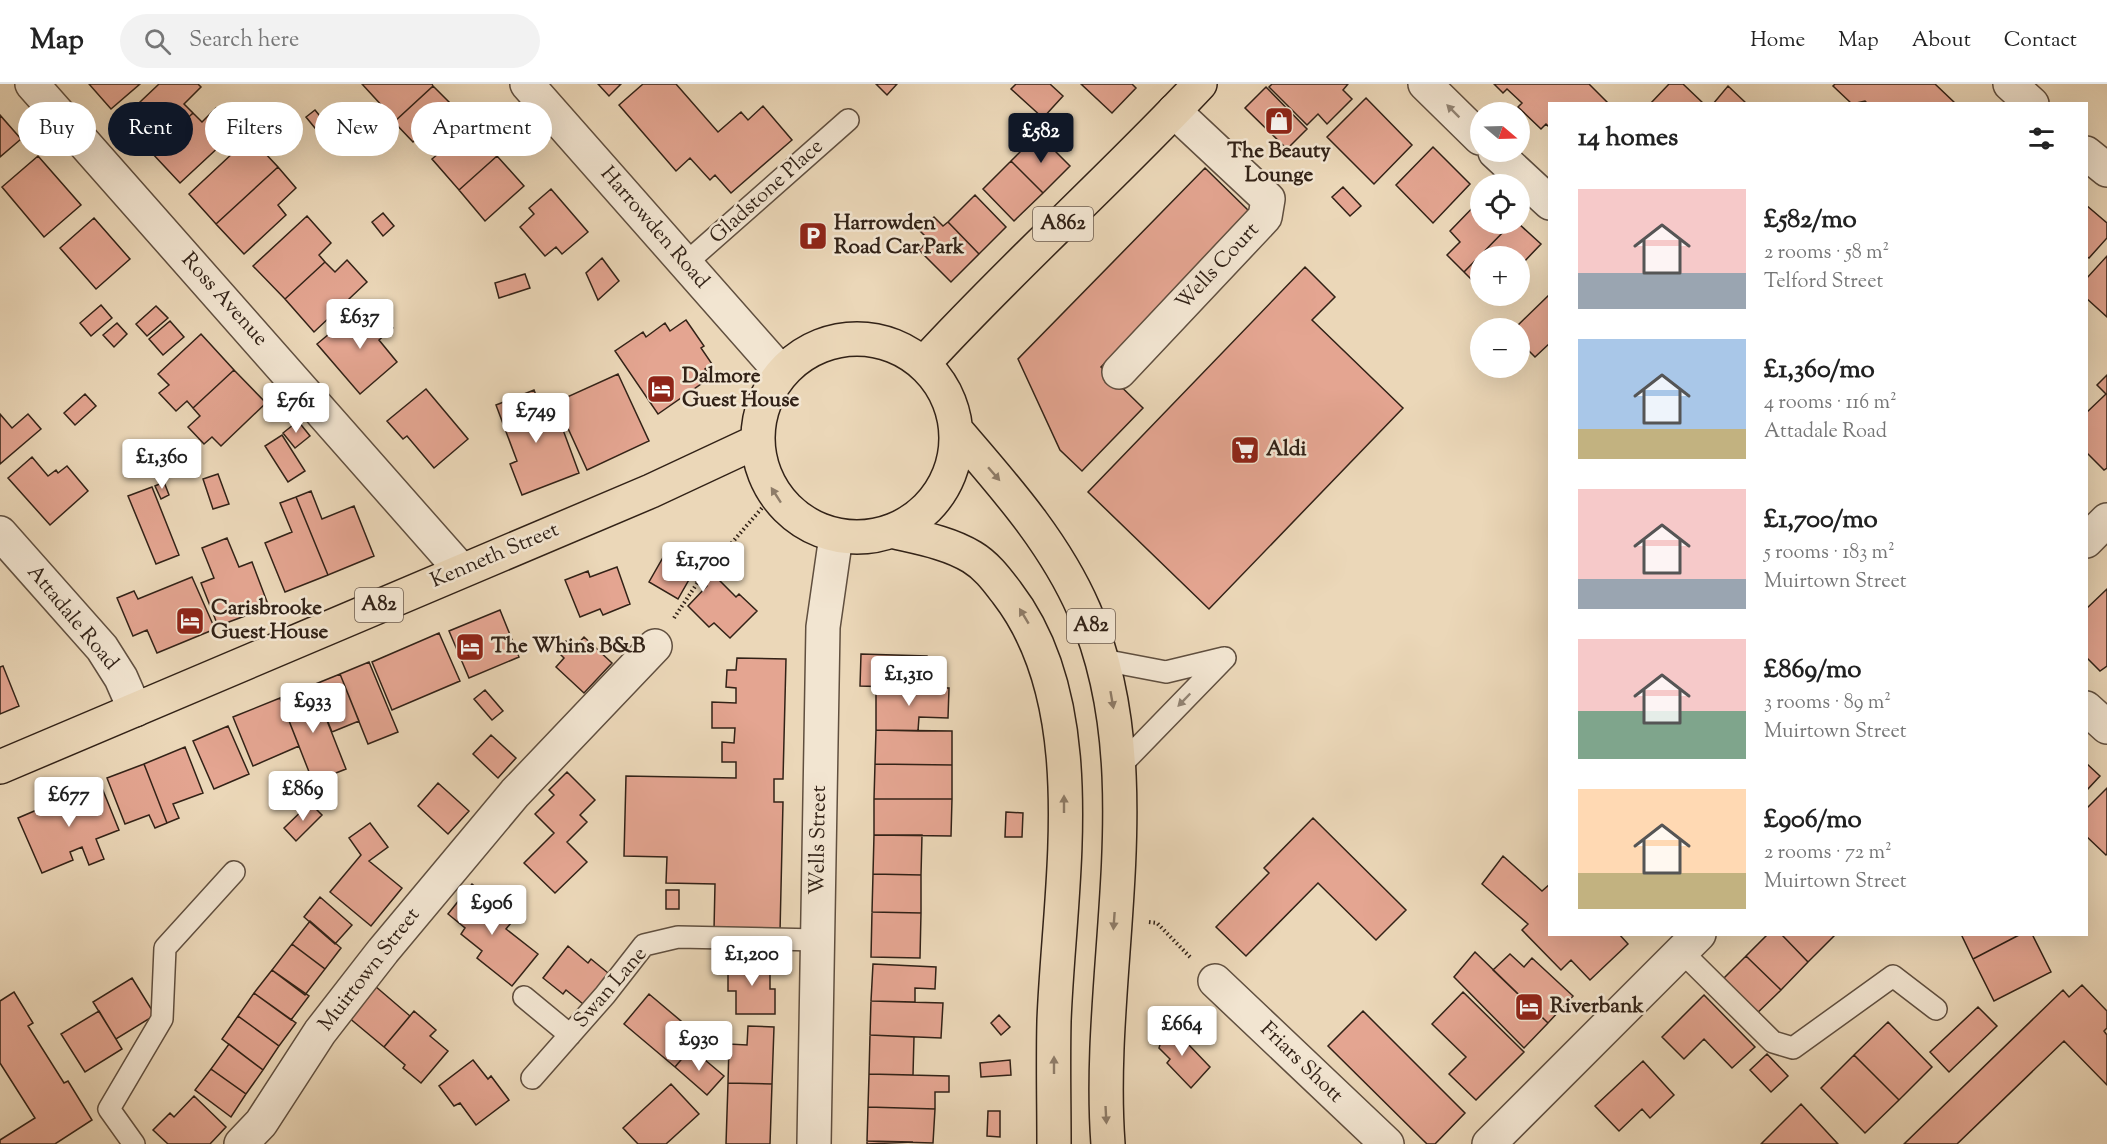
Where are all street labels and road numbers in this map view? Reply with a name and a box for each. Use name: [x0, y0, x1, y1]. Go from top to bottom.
street label: Gladstone Place: [703, 133, 831, 251]
street label: Harrowden Road: [592, 160, 716, 296]
road number: A862: [1033, 207, 1093, 241]
street label: Wells Court: [1169, 216, 1267, 318]
street label: Ross Avenue: [174, 246, 274, 354]
street label: Kenneth Street: [426, 516, 564, 596]
street label: Attadale Road: [19, 559, 125, 677]
road number: A82: [355, 588, 403, 622]
road number: A82: [1067, 609, 1115, 643]
street label: Wells Street: [803, 785, 835, 895]
street label: Muirtown Street: [312, 902, 428, 1038]
street label: Swan Lane: [567, 941, 655, 1035]
street label: Friars Shott: [1253, 1016, 1349, 1110]

